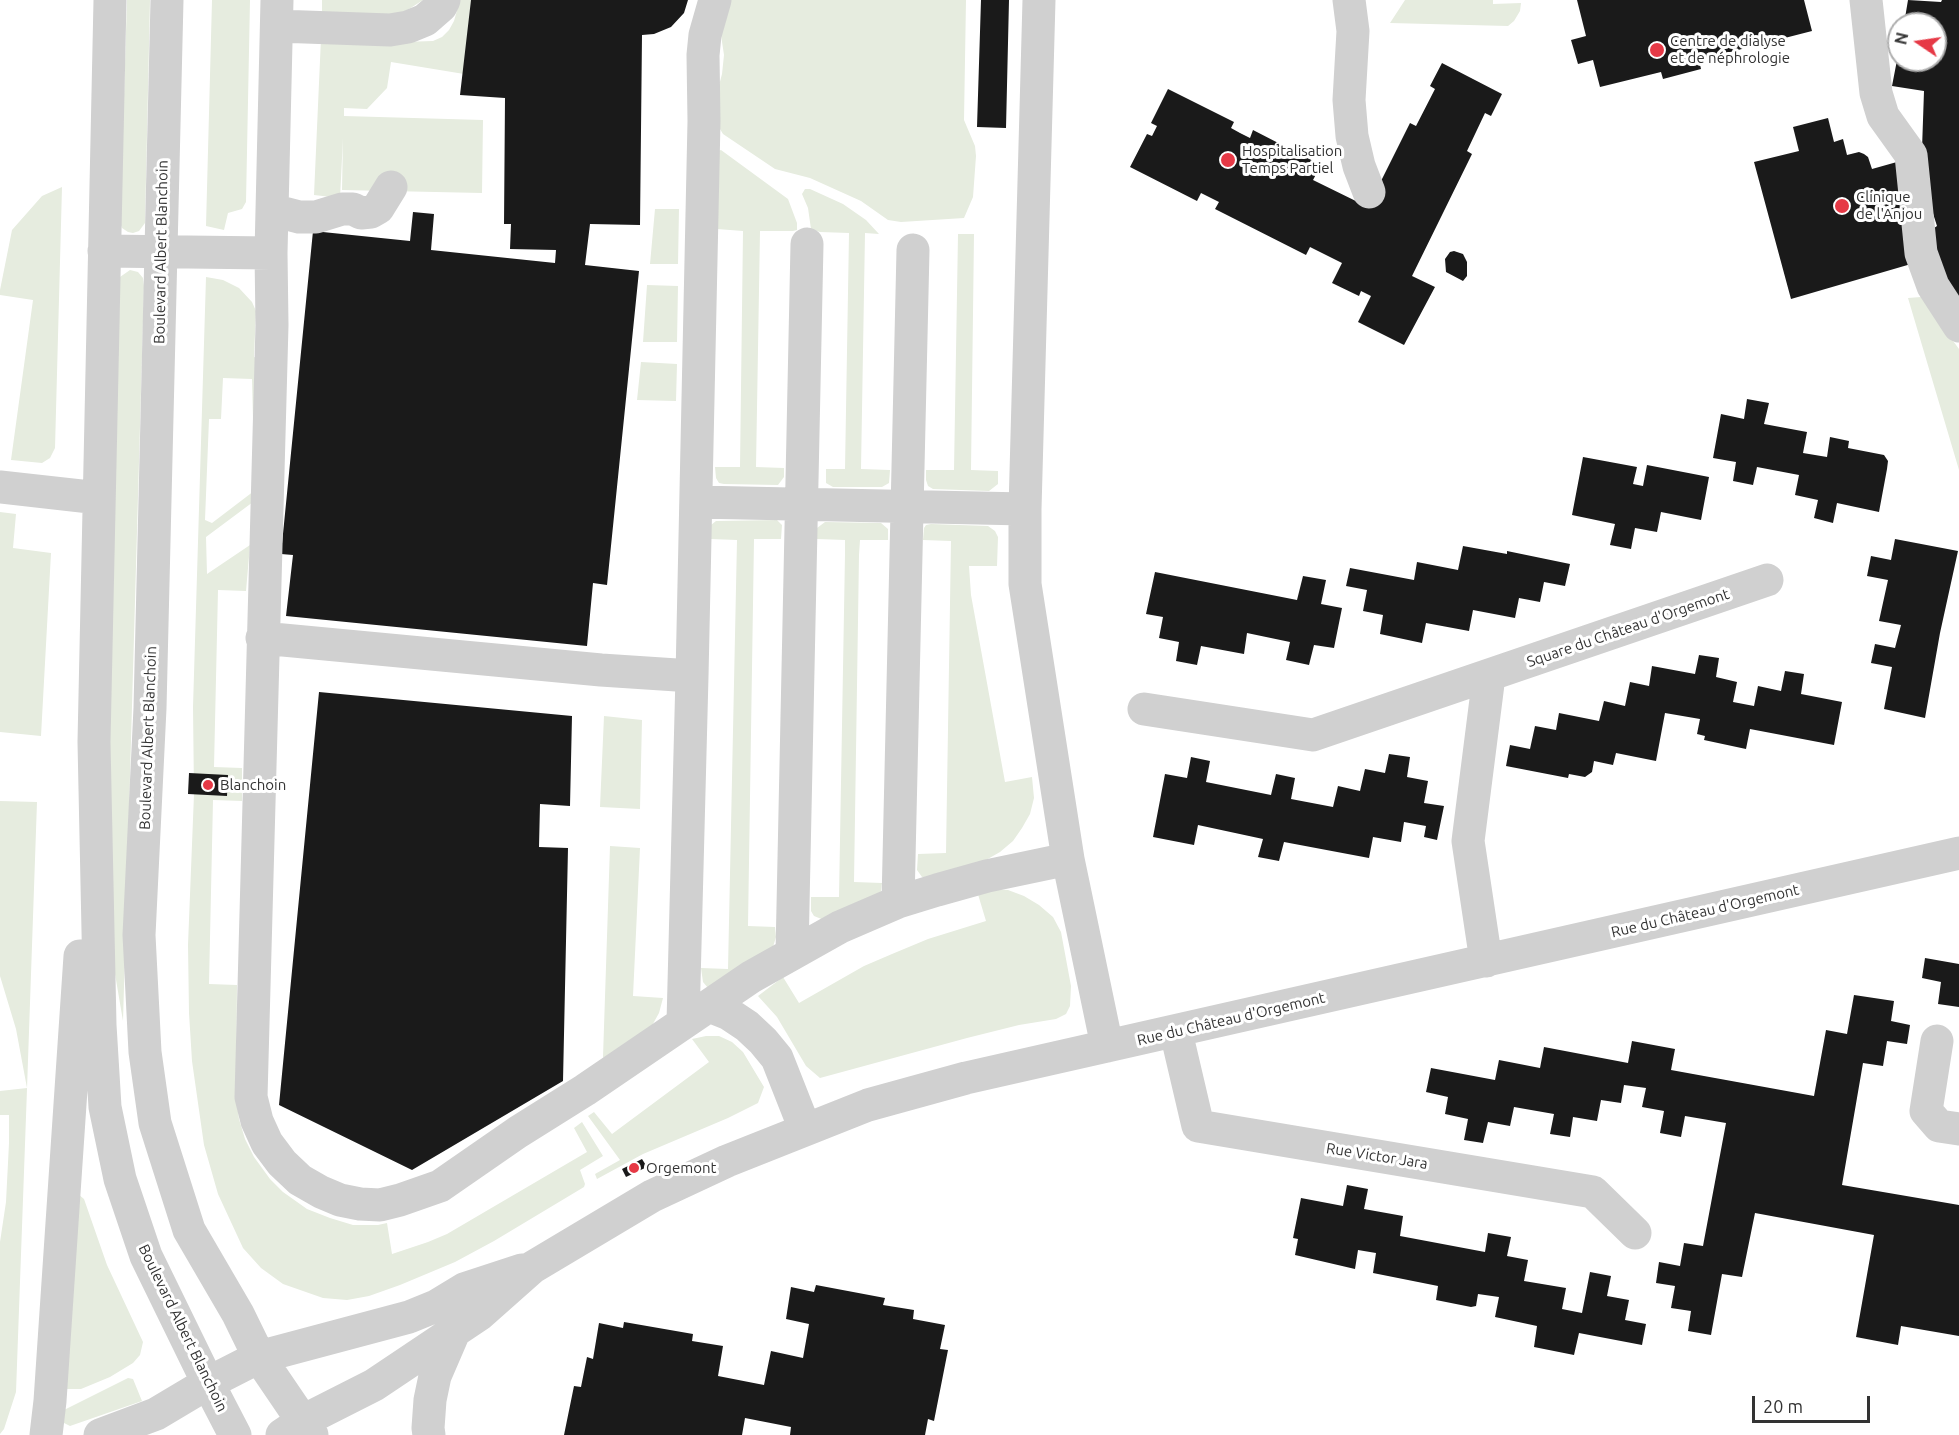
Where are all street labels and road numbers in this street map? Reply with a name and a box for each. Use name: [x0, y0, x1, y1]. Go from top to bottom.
street label: Boulevard Albert Blanchoin: [150, 160, 172, 344]
street label: Square du Château d'Orgemont: [1524, 585, 1732, 671]
street label: Boulevard Albert Blanchoin: [136, 646, 160, 830]
street label: Rue du Château d'Orgemont: [1609, 881, 1801, 941]
street label: Rue du Château d'Orgemont: [1135, 989, 1327, 1049]
street label: Rue Victor Jara: [1325, 1139, 1429, 1173]
street label: Boulevard Albert Blanchoin: [135, 1241, 231, 1415]

